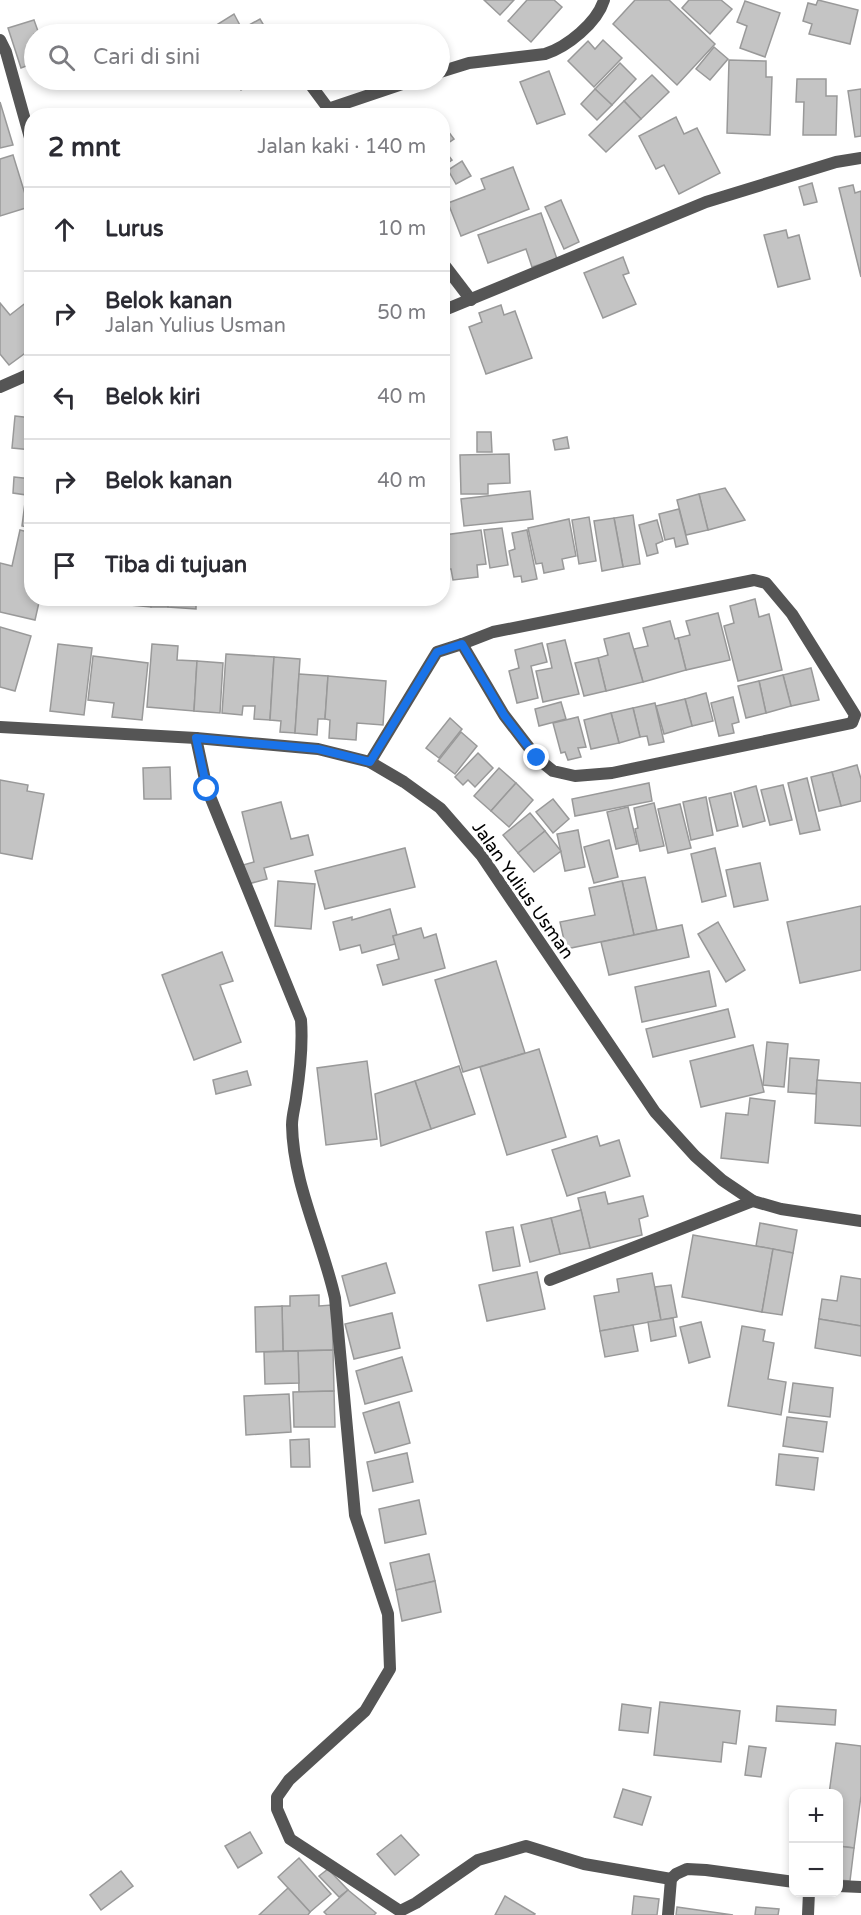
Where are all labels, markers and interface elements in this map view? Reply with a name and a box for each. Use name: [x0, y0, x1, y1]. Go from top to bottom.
search box: [24, 24, 450, 90]
icon: search: [45, 41, 78, 74]
text: Cari di sini: [93, 44, 200, 70]
text: 2 mnt: [48, 132, 120, 163]
text: Jalan kaki · 140 m: [257, 135, 426, 159]
icon: ahead: [48, 213, 81, 246]
text: Lurus: [105, 216, 163, 242]
text: 10 m: [377, 217, 426, 241]
text: Belok kanan: [105, 288, 232, 314]
icon: right: [48, 297, 81, 330]
text: 50 m: [377, 301, 426, 325]
text: Jalan Yulius Usman: [105, 314, 286, 338]
icon: left: [48, 381, 81, 414]
text: Belok kiri: [105, 384, 201, 410]
text: 40 m: [377, 385, 426, 409]
icon: right: [48, 465, 81, 498]
text: Belok kanan: [105, 468, 232, 494]
text: 40 m: [377, 469, 426, 493]
icon: arrive: [48, 549, 81, 582]
text: Tiba di tujuan: [105, 552, 247, 578]
route end: [523, 744, 549, 770]
route start: [193, 775, 219, 801]
street label: Jalan Yulius Usman: [467, 817, 579, 963]
map controls: [789, 1789, 843, 1897]
button: +: [789, 1789, 843, 1843]
button: −: [789, 1843, 843, 1897]

